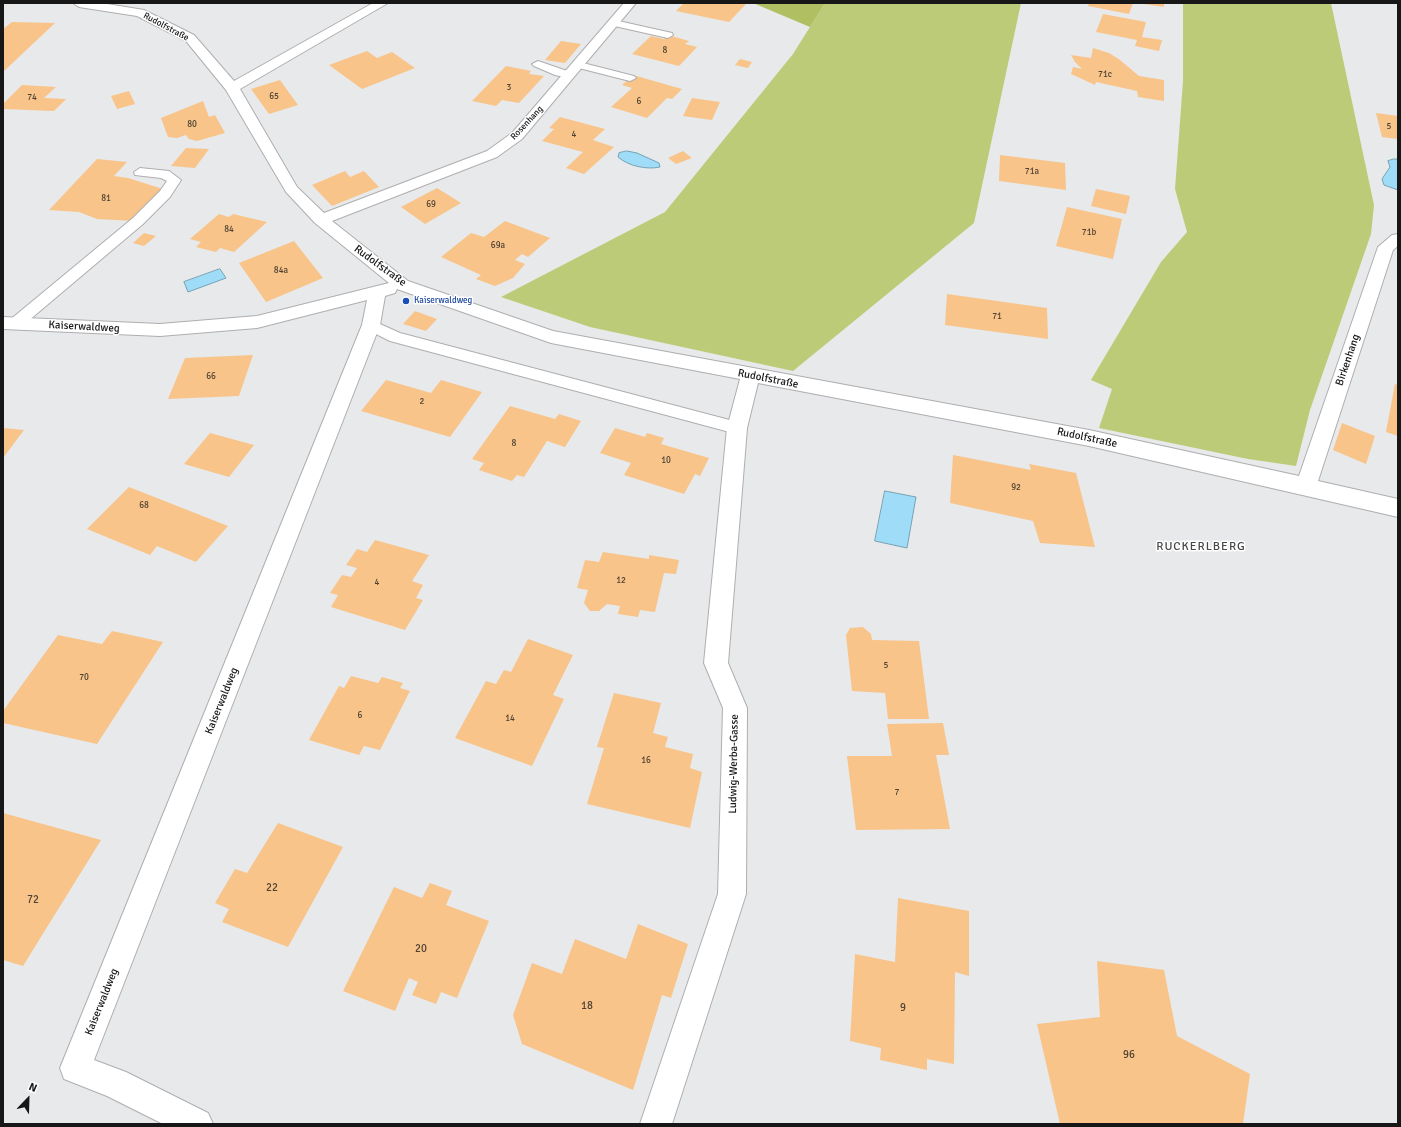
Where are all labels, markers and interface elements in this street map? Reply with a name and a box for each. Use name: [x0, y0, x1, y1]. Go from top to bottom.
street label: Rudolfstraße: [141, 10, 191, 44]
house number: 8: [663, 46, 667, 56]
house number: 71c: [1098, 70, 1112, 80]
house number: 3: [507, 83, 511, 93]
house number: 65: [269, 92, 279, 102]
house number: 74: [27, 93, 37, 103]
house number: 6: [637, 97, 641, 107]
street label: Rosenhang: [509, 104, 545, 142]
house number: 80: [187, 120, 197, 130]
house number: 5: [1387, 122, 1391, 132]
house number: 4: [572, 130, 576, 140]
house number: 71a: [1025, 167, 1039, 177]
house number: 81: [101, 194, 111, 204]
house number: 69: [426, 200, 436, 210]
house number: 84: [224, 225, 234, 235]
house number: 71b: [1082, 228, 1096, 238]
house number: 69a: [491, 241, 505, 251]
street label: Rudolfstraße: [351, 243, 409, 289]
house number: 84a: [274, 266, 288, 276]
marker: Kaiserwaldweg: [401, 296, 411, 306]
place label: Kaiserwaldweg: [414, 296, 472, 306]
house number: 71: [992, 312, 1002, 322]
street label: Kaiserwaldweg: [48, 319, 120, 335]
street label: Birkenhang: [1333, 332, 1363, 388]
street label: Rudolfstraße: [737, 367, 799, 391]
house number: 66: [206, 372, 216, 382]
house number: 2: [420, 397, 424, 407]
street label: Rudolfstraße: [1056, 425, 1118, 451]
house number: 8: [512, 439, 516, 449]
house number: 10: [661, 456, 671, 466]
house number: 92: [1011, 483, 1021, 493]
house number: 68: [139, 501, 149, 511]
district label: RUCKERLBERG: [1156, 540, 1246, 554]
house number: 12: [616, 576, 626, 586]
house number: 4: [375, 578, 379, 588]
house number: 5: [884, 661, 888, 671]
street label: Kaiserwaldweg: [203, 665, 241, 737]
house number: 70: [79, 673, 89, 683]
house number: 6: [358, 711, 362, 721]
house number: 14: [505, 714, 515, 724]
street label: Ludwig-Werba-Gasse: [727, 714, 741, 814]
house number: 16: [641, 756, 651, 766]
house number: 7: [895, 788, 899, 798]
house number: 22: [266, 881, 278, 895]
house number: 72: [27, 893, 39, 907]
house number: 20: [415, 942, 427, 956]
street label: Kaiserwaldweg: [83, 966, 121, 1038]
house number: 18: [581, 999, 593, 1013]
house number: 9: [900, 1001, 906, 1015]
house number: 96: [1123, 1048, 1135, 1062]
north arrow: [8, 1079, 48, 1119]
text: N: [27, 1080, 39, 1095]

